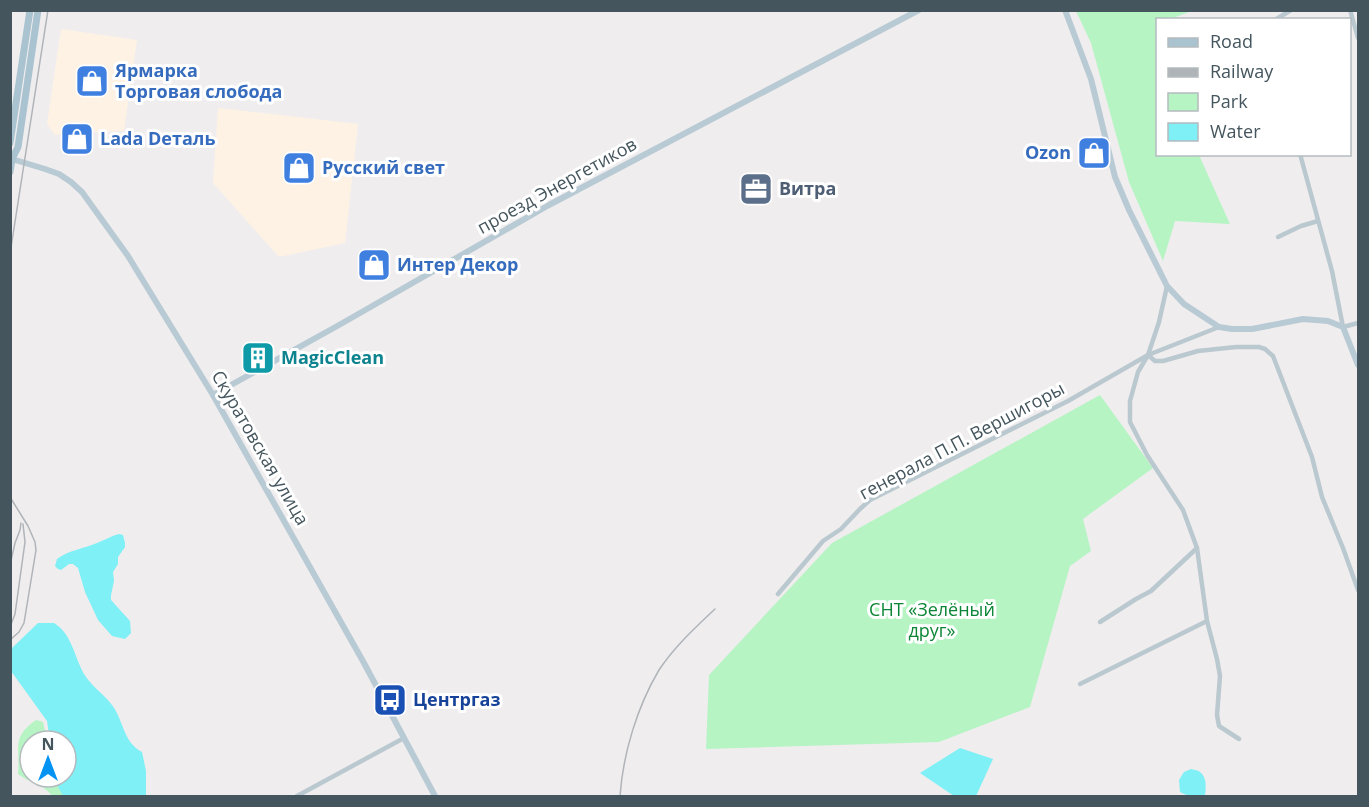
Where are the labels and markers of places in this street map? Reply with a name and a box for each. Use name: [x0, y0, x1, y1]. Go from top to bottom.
place label: Ярмарка Торговая слобода: [114, 58, 282, 103]
shop icon: Ярмарка Торговая слобода: [74, 63, 110, 99]
shop icon: Lada Dеталь: [59, 121, 95, 157]
place label: Lada Dеталь: [100, 126, 215, 150]
shop icon: Ozon: [1076, 135, 1112, 171]
place label: Ozon: [1025, 140, 1071, 164]
shop icon: Русский свет: [281, 150, 317, 186]
place label: Русский свет: [322, 155, 445, 179]
office icon: Витра: [738, 171, 774, 207]
place label: Витра: [779, 176, 836, 200]
shop icon: Интер Декор: [356, 247, 392, 283]
place label: Интер Декор: [397, 252, 518, 276]
building icon: MagicClean: [240, 340, 276, 376]
place label: MagicClean: [281, 345, 384, 369]
bus stop icon: Центргаз: [372, 682, 408, 718]
place label: Центргаз: [413, 687, 500, 711]

